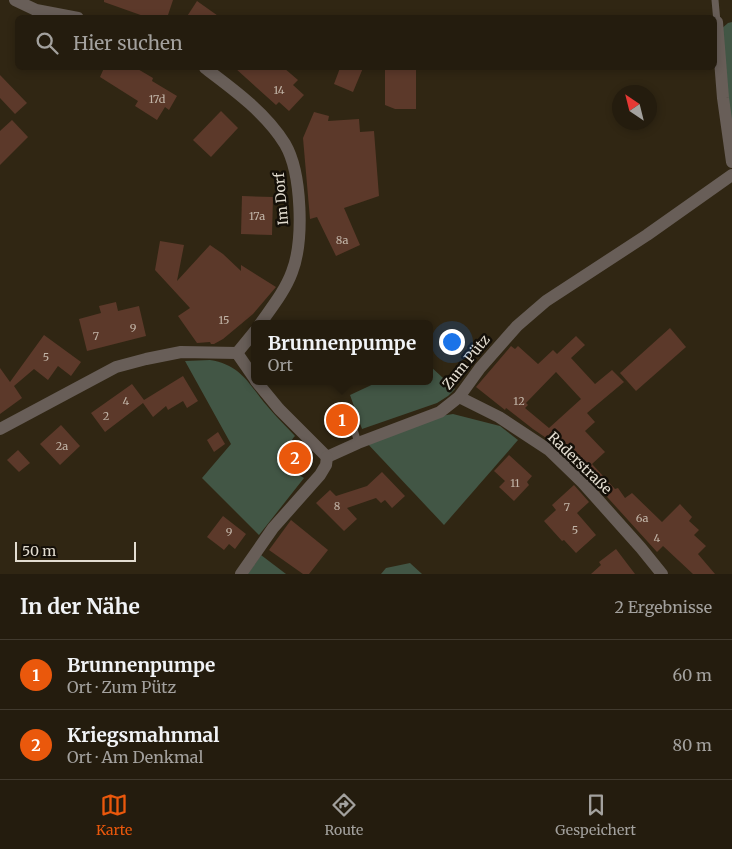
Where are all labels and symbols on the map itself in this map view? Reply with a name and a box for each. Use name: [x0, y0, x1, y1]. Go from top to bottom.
house number: 14: [273, 83, 285, 97]
north arrow: [612, 85, 657, 130]
house number: 17d: [149, 92, 166, 106]
street label: Im Dorf: [270, 171, 292, 226]
house number: 17a: [249, 209, 265, 223]
house number: 8a: [336, 233, 348, 247]
house number: 15: [218, 313, 230, 327]
house number: 9: [130, 321, 137, 335]
house number: 7: [93, 329, 99, 343]
your location: [439, 329, 465, 355]
street label: Zum Pütz: [438, 331, 494, 393]
house number: 5: [43, 350, 49, 364]
house number: 4: [123, 394, 130, 408]
house number: 12: [513, 394, 525, 408]
pin: 1: [326, 401, 358, 439]
house number: 2: [103, 409, 109, 423]
street label: Raderstraße: [544, 428, 616, 498]
house number: 2a: [56, 439, 68, 453]
pin: 2: [279, 439, 311, 477]
house number: 11: [510, 476, 520, 490]
house number: 8: [334, 499, 341, 513]
house number: 7: [564, 500, 570, 514]
house number: 6a: [636, 511, 648, 525]
house number: 5: [572, 523, 578, 537]
house number: 9: [226, 525, 233, 539]
house number: 4: [654, 531, 661, 545]
scale bar: [15, 539, 136, 562]

